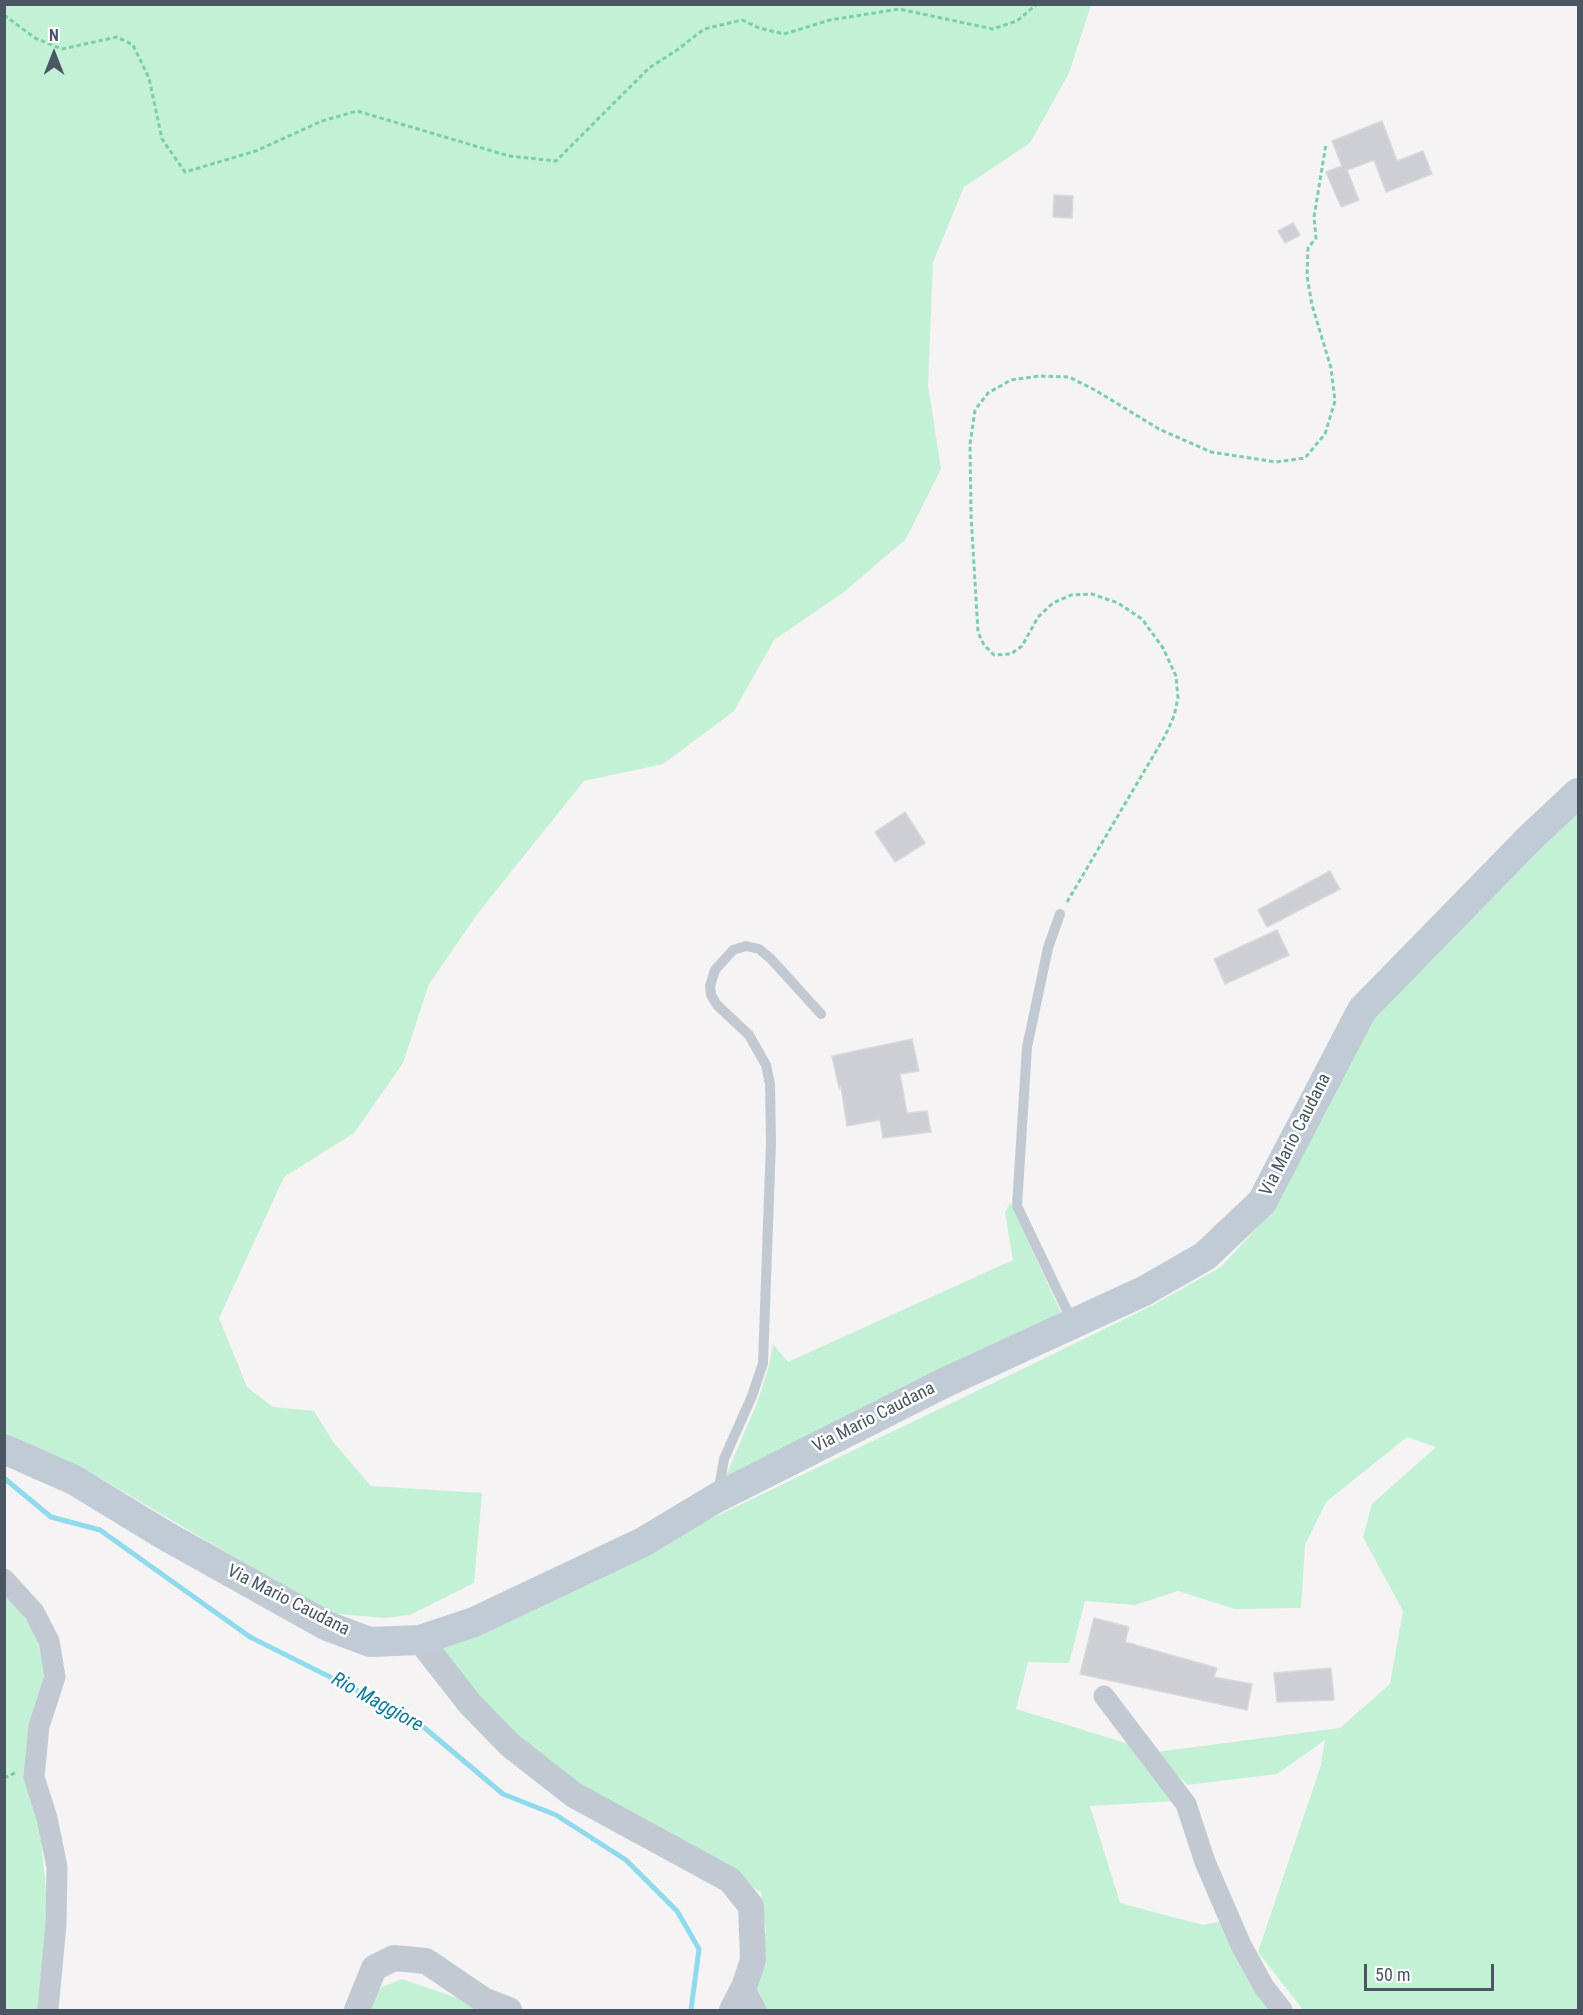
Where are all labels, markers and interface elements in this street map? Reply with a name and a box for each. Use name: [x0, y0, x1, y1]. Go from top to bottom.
north arrow: [24, 24, 84, 84]
text: N: [49, 26, 59, 45]
street label: Via Mario Caudana: [1256, 1070, 1336, 1200]
street label: Via Mario Caudana: [809, 1378, 939, 1458]
street label: Via Mario Caudana: [223, 1561, 353, 1641]
water label: Rio Maggiore: [327, 1668, 427, 1738]
scale bar: [1367, 1952, 1498, 1990]
text: 50 m: [1375, 1964, 1410, 1985]

